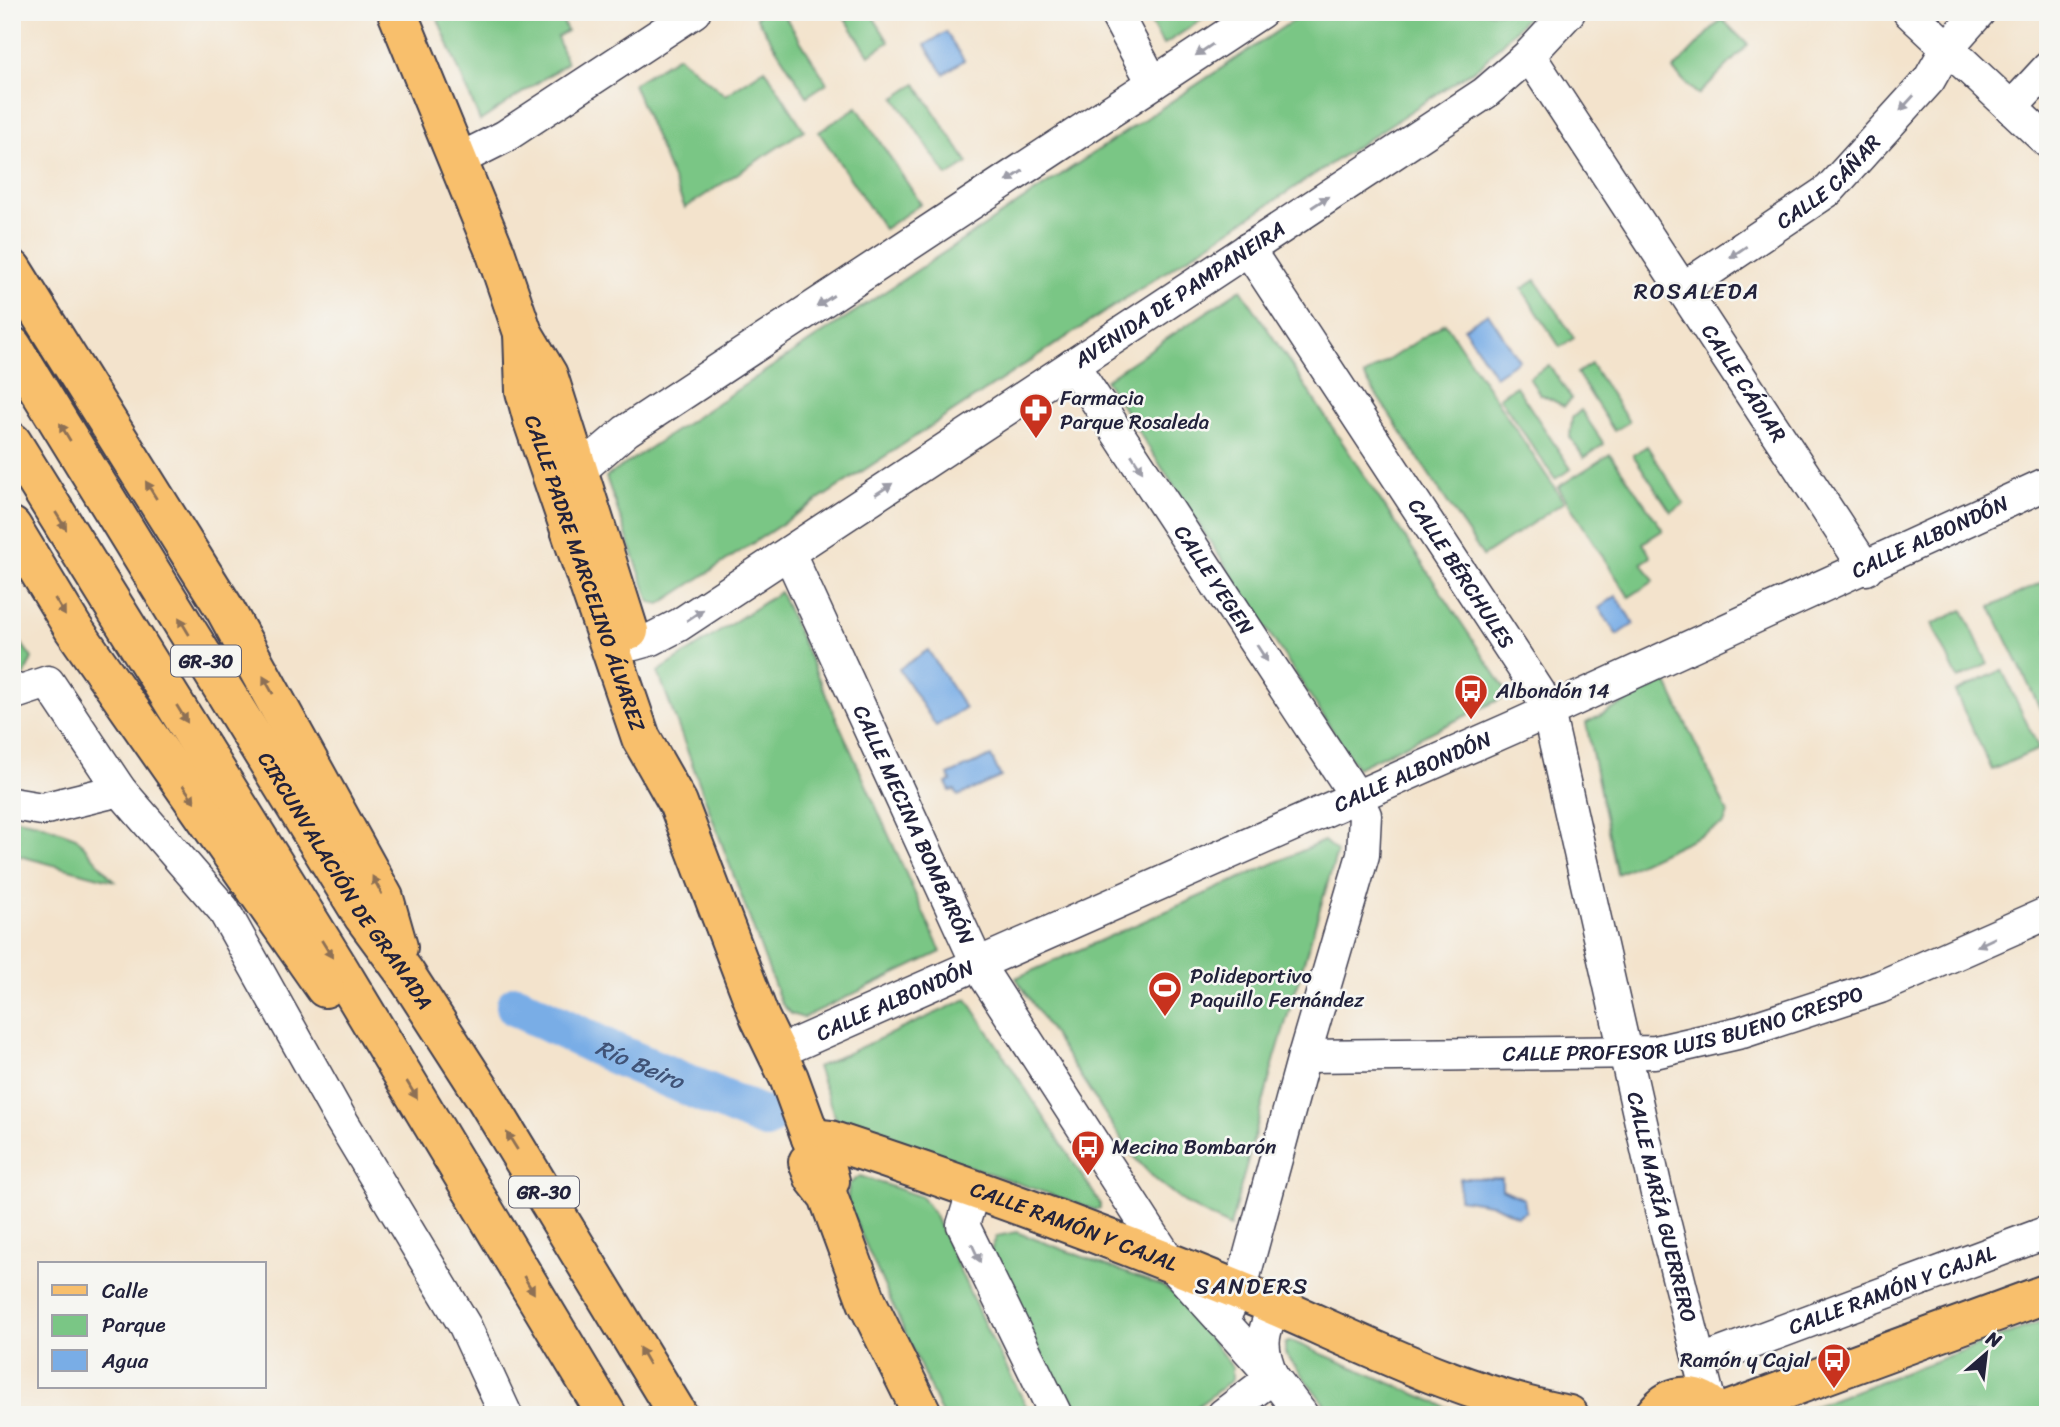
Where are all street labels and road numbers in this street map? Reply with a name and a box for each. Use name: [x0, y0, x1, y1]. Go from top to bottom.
street label: CALLE CÁÑAR: [1768, 125, 1891, 240]
street label: AVENIDA DE PAMPANEIRA: [1065, 211, 1293, 379]
street label: CALLE CÁDIAR: [1691, 316, 1797, 450]
street label: CALLE PADRE MARCELINO ÁLVAREZ: [513, 410, 657, 737]
street label: CALLE ALBONDÓN: [1845, 484, 2015, 590]
street label: CALLE BÉRCHULES: [1397, 490, 1525, 656]
street label: CALLE YEGEN: [1163, 517, 1265, 643]
road number: GR-30: [171, 646, 241, 676]
street label: CALLE MECINA BOMBARÓN: [842, 698, 985, 951]
street label: CALLE ALBONDÓN: [1327, 720, 1498, 823]
street label: CIRCUNVALACIÓN DE GRANADA: [247, 744, 443, 1018]
street label: CALLE ALBONDÓN: [810, 949, 980, 1052]
street label: CALLE PROFESOR LUIS BUENO CRESPO: [1503, 975, 1869, 1073]
street label: CALLE MARÍA GUERRERO: [1616, 1088, 1708, 1327]
street label: CALLE RAMÓN Y CAJAL: [965, 1170, 1184, 1283]
road number: GR-30: [509, 1176, 579, 1208]
street label: CALLE RAMÓN Y CAJAL: [1786, 1241, 2000, 1339]

